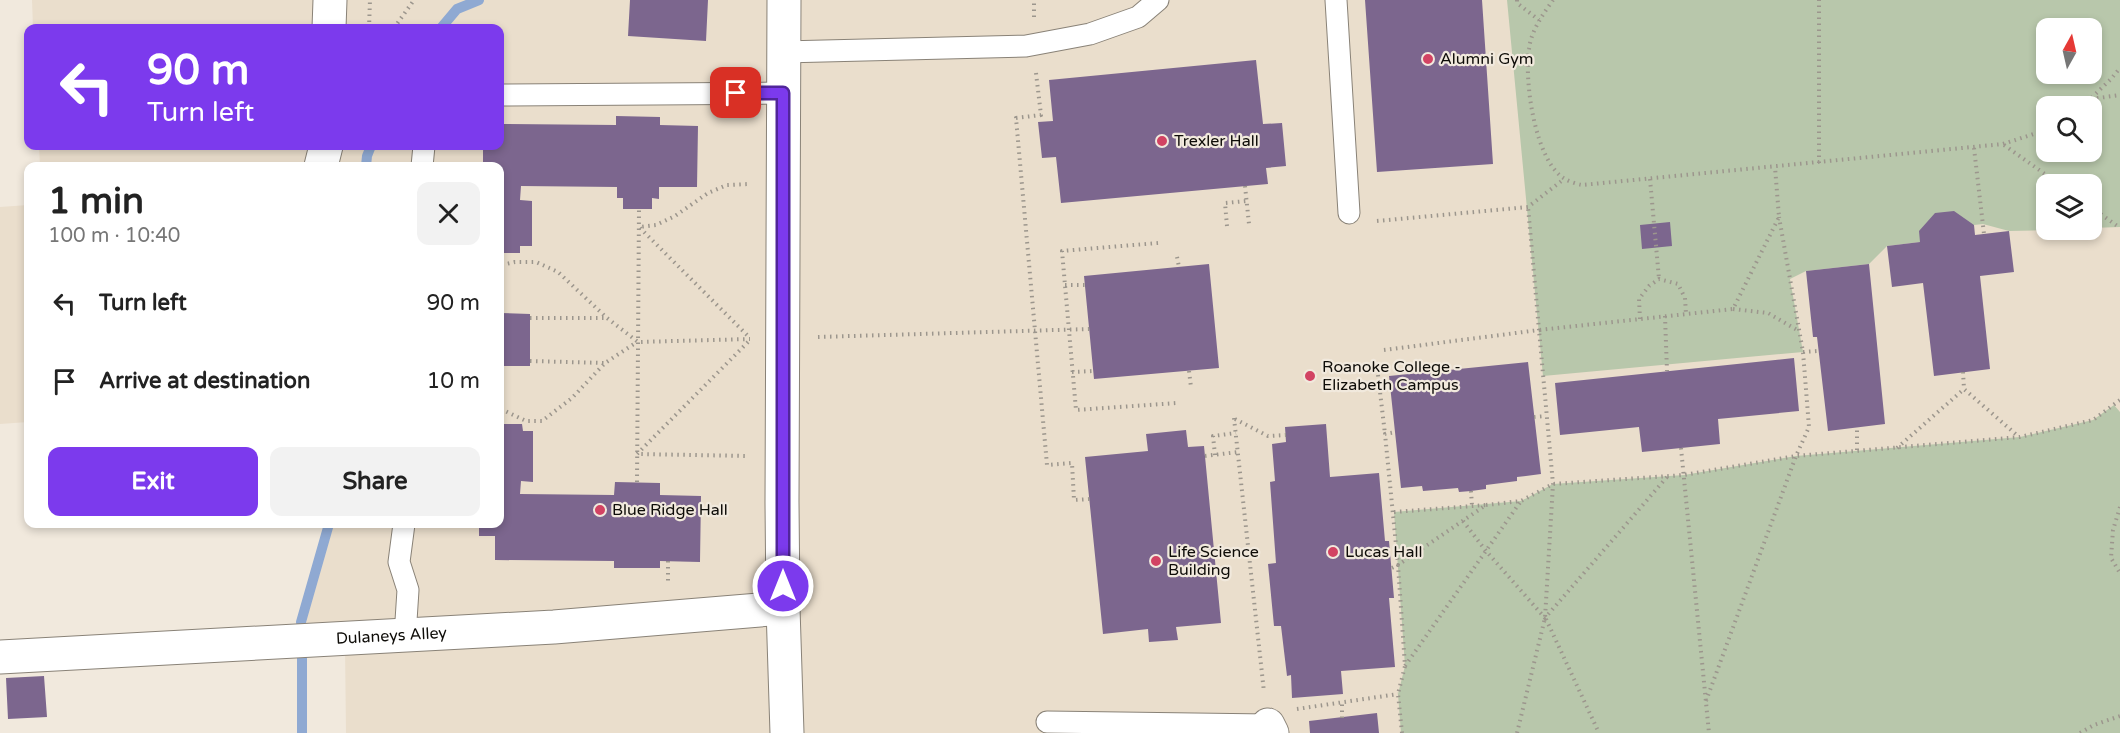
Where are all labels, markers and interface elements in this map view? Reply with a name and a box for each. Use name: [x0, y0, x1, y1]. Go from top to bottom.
north arrow: [2036, 18, 2102, 84]
map controls: [2036, 18, 2102, 240]
text: 90 m: [147, 45, 249, 96]
icon: left: [48, 48, 126, 126]
place label: Alumni Gym: [1440, 49, 1534, 69]
marker: Alumni Gym: [1421, 52, 1435, 66]
pin: [710, 67, 761, 118]
icon: arrive: [719, 76, 752, 109]
text: Turn left: [147, 96, 254, 129]
button: search: [2036, 96, 2102, 162]
place label: Trexler Hall: [1174, 131, 1259, 151]
marker: Trexler Hall: [1155, 134, 1169, 148]
button: layers: [2036, 174, 2102, 240]
text: 1 min: [48, 180, 144, 223]
button: close: [417, 182, 480, 245]
text: 100 m · 10:40: [48, 224, 180, 248]
icon: left: [48, 287, 81, 320]
text: Turn left: [99, 290, 187, 316]
text: 90 m: [426, 290, 480, 316]
place label: Roanoke College - Elizabeth Campus: [1322, 357, 1461, 395]
icon: arrive: [48, 365, 81, 398]
text: Arrive at destination: [99, 368, 310, 394]
text: 10 m: [426, 368, 480, 394]
marker: Roanoke College - Elizabeth Campus: [1303, 369, 1317, 383]
button: Exit: [48, 447, 258, 516]
button: Share: [270, 447, 480, 516]
place label: Blue Ridge Hall: [612, 500, 728, 520]
marker: Blue Ridge Hall: [593, 503, 607, 517]
place label: Life Science Building: [1168, 542, 1259, 580]
place label: Lucas Hall: [1345, 542, 1422, 562]
marker: Lucas Hall: [1326, 545, 1340, 559]
position arrow: [751, 554, 815, 618]
marker: Life Science Building: [1149, 554, 1163, 568]
street label: Dulaneys Alley: [335, 623, 448, 649]

